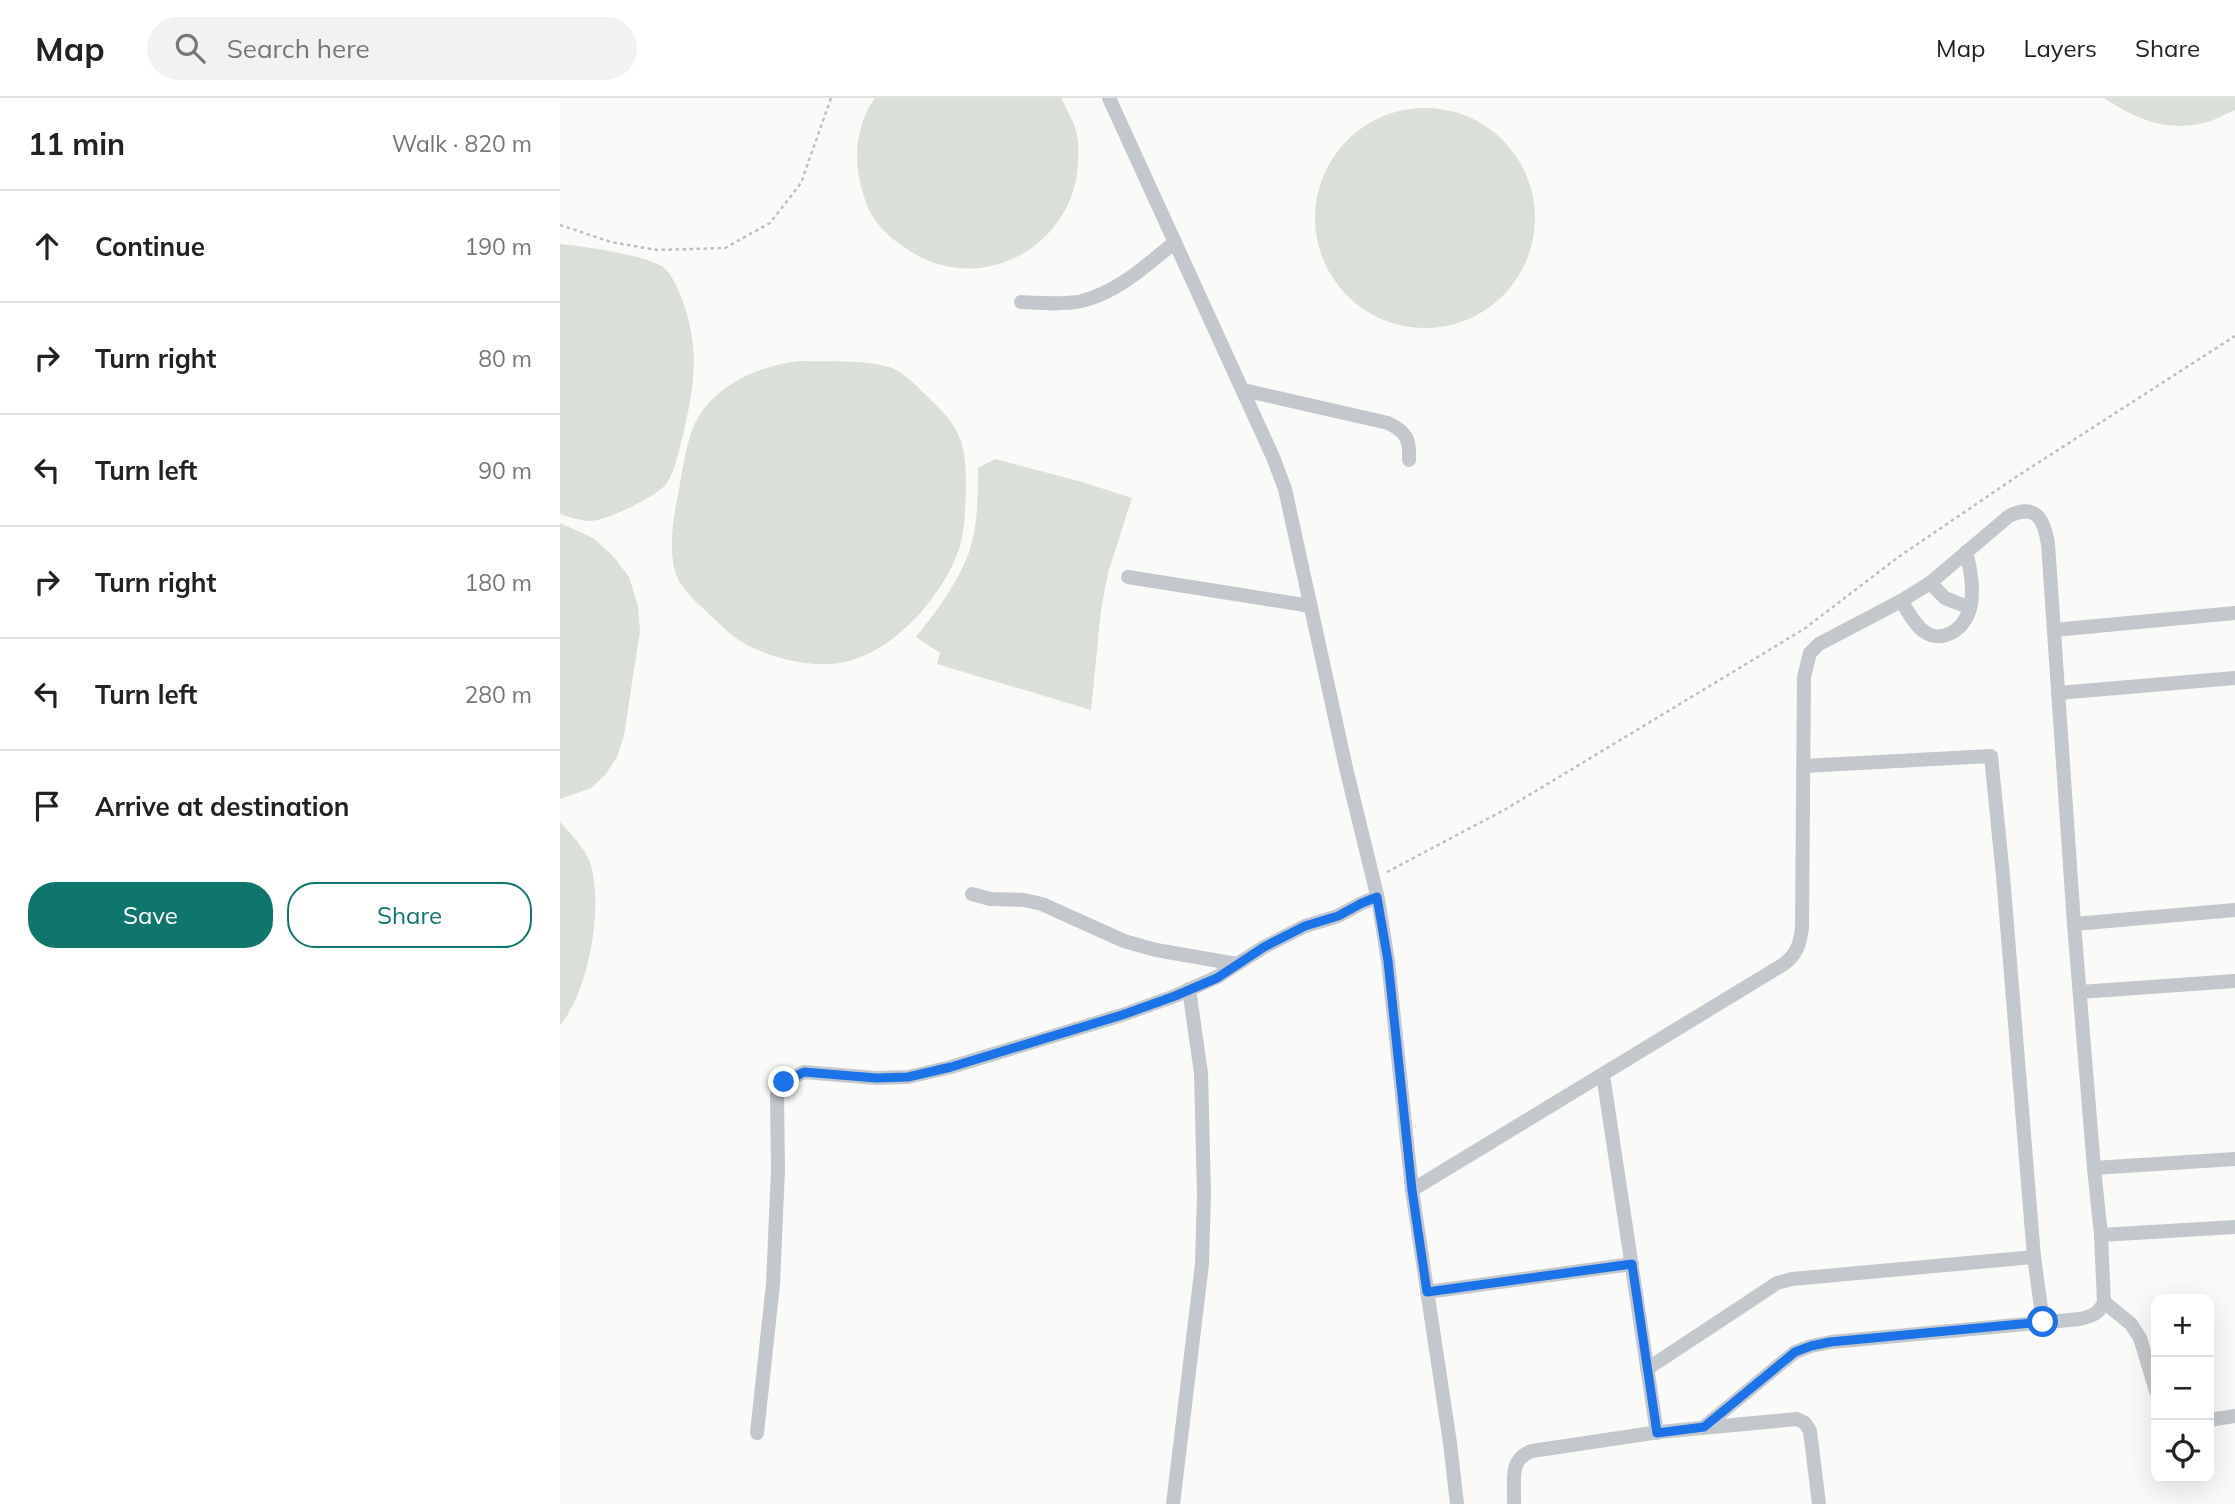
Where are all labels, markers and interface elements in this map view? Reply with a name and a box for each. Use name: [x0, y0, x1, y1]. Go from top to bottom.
search box: [147, 17, 637, 80]
text: Map: [35, 28, 105, 69]
icon: search: [171, 29, 209, 67]
text: Search here: [227, 32, 370, 65]
text: Map: [1936, 33, 1985, 63]
text: Layers: [2023, 33, 2097, 63]
text: Share: [2135, 33, 2200, 63]
text: 11 min: [28, 125, 125, 163]
text: Walk · 820 m: [392, 129, 532, 158]
icon: ahead: [28, 227, 66, 265]
text: Continue: [95, 230, 205, 263]
text: 190 m: [464, 232, 532, 261]
icon: right: [28, 339, 66, 377]
text: Turn right: [95, 342, 216, 375]
text: 80 m: [478, 344, 532, 373]
icon: left: [28, 451, 66, 489]
text: Turn left: [95, 454, 197, 487]
text: 90 m: [478, 456, 532, 485]
icon: right: [28, 563, 66, 601]
text: Turn right: [95, 566, 216, 599]
text: 180 m: [464, 568, 532, 597]
icon: left: [28, 675, 66, 713]
text: Turn left: [95, 678, 197, 711]
text: 280 m: [464, 680, 532, 709]
icon: arrive: [28, 787, 66, 825]
text: Arrive at destination: [95, 790, 350, 823]
button: Save: [28, 882, 273, 948]
button: Share: [287, 882, 532, 948]
route end: [768, 1066, 799, 1097]
map controls: [2151, 1294, 2214, 1483]
button: +: [2151, 1294, 2214, 1357]
route start: [2027, 1306, 2058, 1337]
button: −: [2151, 1357, 2214, 1420]
button: locate: [2151, 1420, 2214, 1483]

